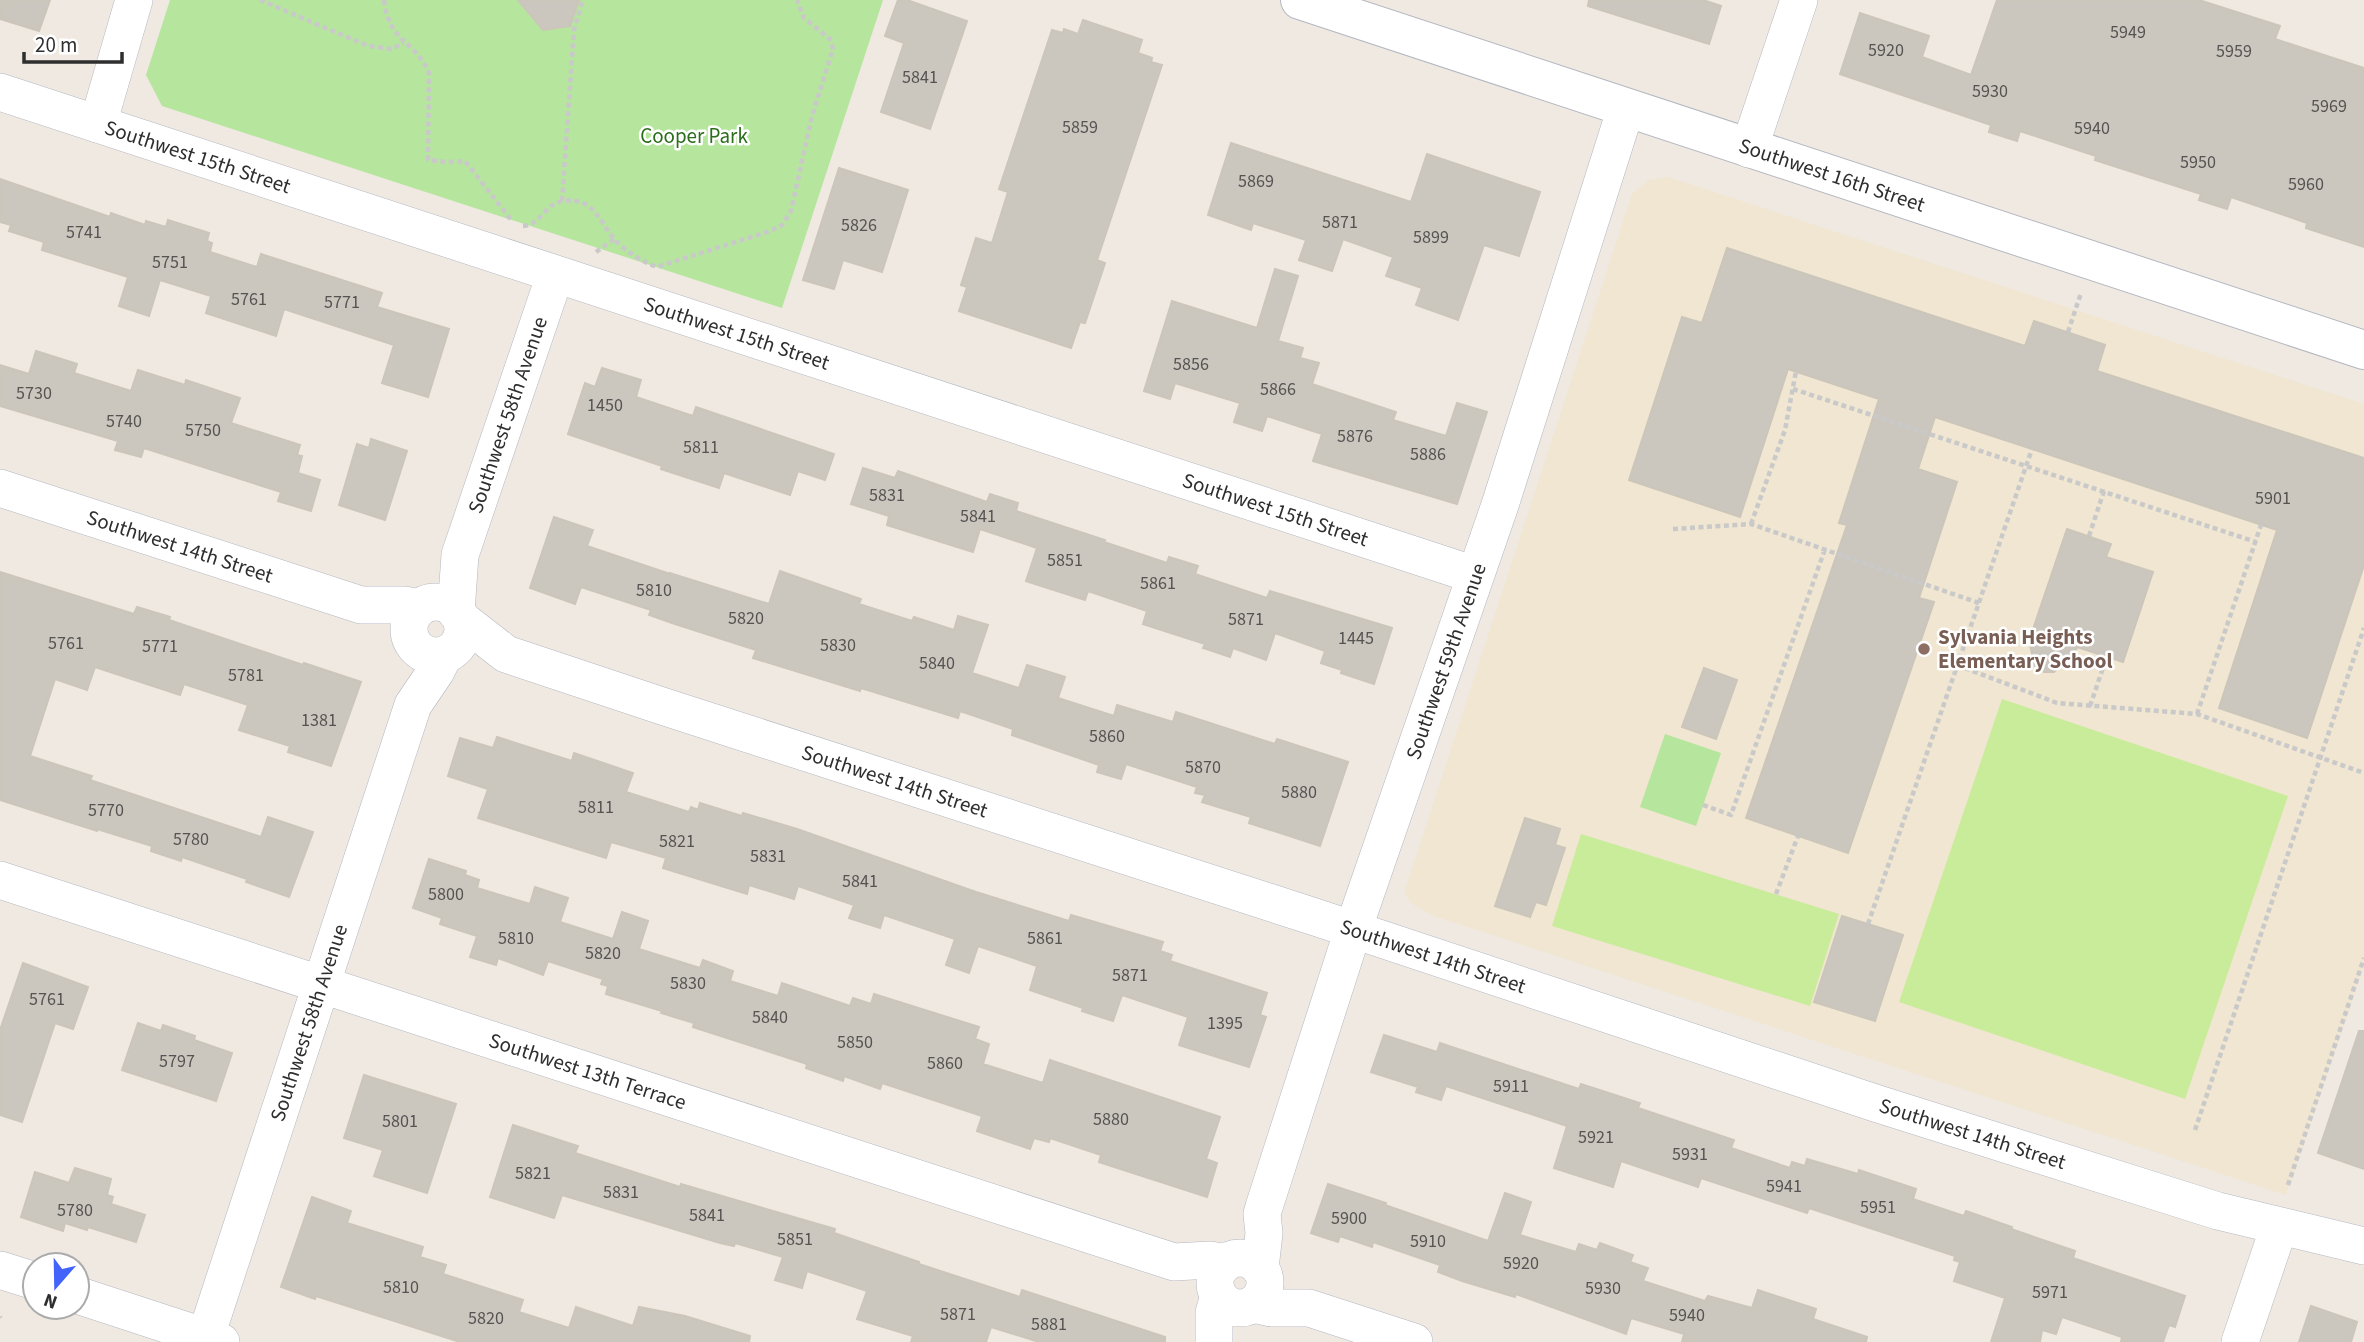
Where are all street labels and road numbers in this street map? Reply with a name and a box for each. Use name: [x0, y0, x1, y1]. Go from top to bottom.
street label: Southwest 15th Street: [101, 112, 295, 201]
street label: Southwest 16th Street: [1735, 130, 1929, 220]
street label: Southwest 15th Street: [640, 289, 833, 378]
street label: Southwest 58th Avenue: [460, 313, 555, 517]
street label: Southwest 15th Street: [1178, 465, 1372, 554]
street label: Southwest 14th Street: [83, 502, 277, 590]
street label: Southwest 59th Avenue: [1398, 559, 1494, 763]
street label: Southwest 14th Street: [798, 737, 992, 825]
street label: Southwest 14th Street: [1336, 911, 1530, 1001]
street label: Southwest 58th Avenue: [262, 920, 355, 1125]
street label: Southwest 13th Terrace: [485, 1025, 690, 1117]
street label: Southwest 14th Street: [1875, 1090, 2070, 1177]

